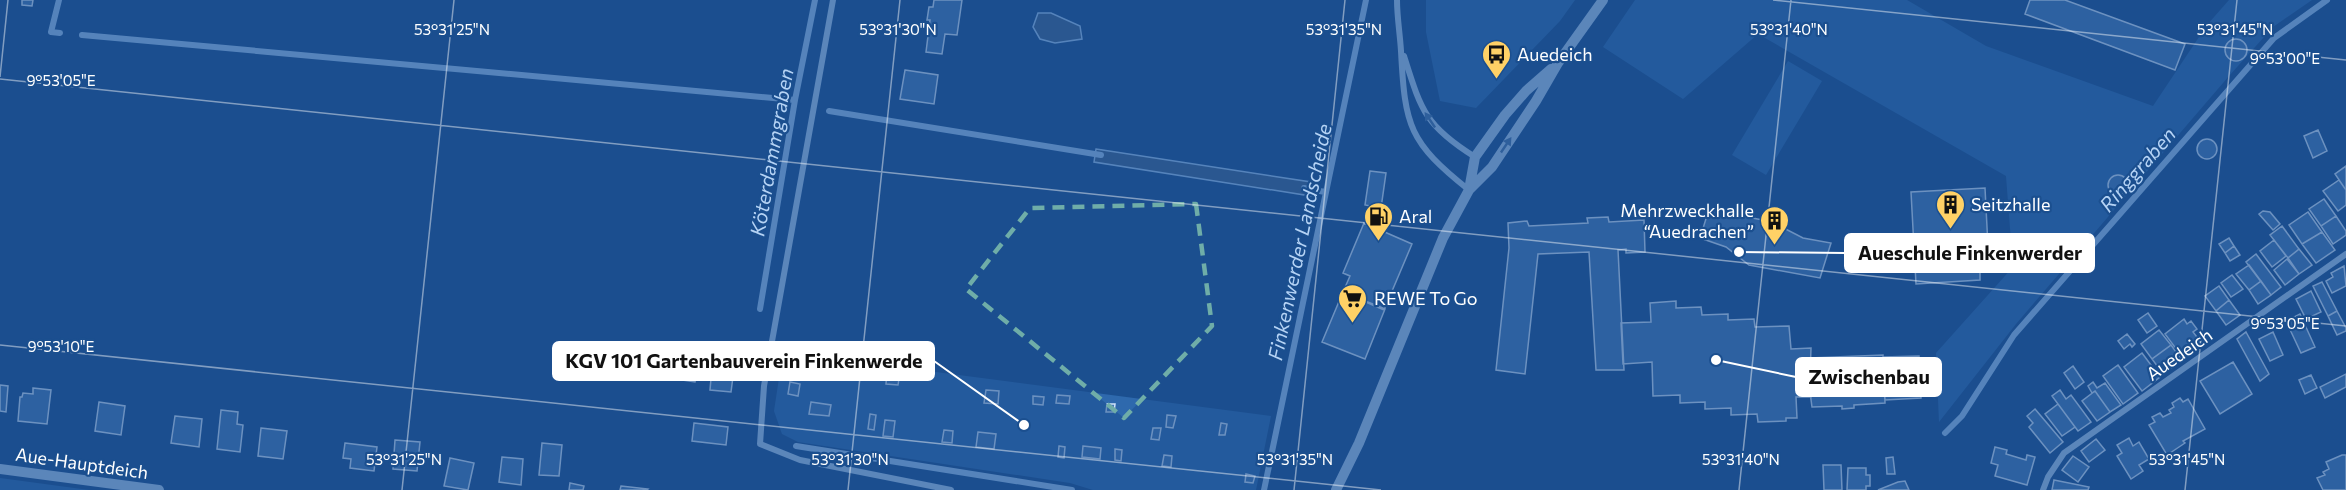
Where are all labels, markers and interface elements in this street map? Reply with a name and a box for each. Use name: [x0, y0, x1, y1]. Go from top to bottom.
text: 53°31'25"N: [414, 20, 490, 38]
text: 53°31'30"N: [859, 20, 937, 38]
text: 53°31'35"N: [1306, 20, 1382, 38]
text: 53°31'40"N: [1750, 20, 1828, 38]
text: 53°31'45"N: [2197, 20, 2273, 38]
bus stop icon: Auedeich: [1480, 38, 1512, 80]
place label: Auedeich: [1517, 43, 1593, 65]
text: 9°53'00"E: [2250, 49, 2320, 67]
water label: Köterdammgraben: [744, 66, 798, 238]
text: 9°53'05"E: [26, 71, 96, 89]
one-way arrow: [1425, 112, 1436, 129]
water label: Finkenwerder Landscheide: [1262, 121, 1336, 362]
water label: Ringgraben: [2094, 122, 2180, 216]
one-way arrow: [1501, 137, 1512, 154]
building icon: Seitzhalle: [1934, 188, 1966, 230]
place label: Seitzhalle: [1971, 193, 2050, 215]
place label: Mehrzweckhalle “Auedrachen”: [1620, 199, 1754, 242]
fuel station icon: Aral: [1362, 200, 1394, 242]
building icon: Mehrzweckhalle “Auedrachen”: [1759, 204, 1791, 246]
place label: Aral: [1399, 205, 1432, 227]
callout: Aueschule Finkenwerder: [1845, 234, 2094, 272]
text: Aueschule Finkenwerder: [1858, 240, 2082, 264]
supermarket icon: REWE To Go: [1337, 282, 1369, 324]
place label: REWE To Go: [1374, 287, 1478, 309]
text: 9°53'05"E: [2250, 314, 2320, 332]
street label: Auedeich: [2142, 323, 2216, 385]
text: 9°53'10"E: [27, 337, 95, 355]
callout: KGV 101 Gartenbauverein Finkenwerde: [553, 342, 934, 380]
text: KGV 101 Gartenbauverein Finkenwerde: [565, 348, 923, 372]
callout: Zwischenbau: [1796, 358, 1941, 396]
text: Zwischenbau: [1808, 364, 1930, 388]
street label: Aue-Hauptdeich: [14, 443, 150, 483]
text: 53°31'25"N: [366, 450, 442, 468]
text: 53°31'30"N: [811, 450, 889, 468]
text: 53°31'35"N: [1257, 450, 1333, 468]
text: 53°31'40"N: [1702, 450, 1780, 468]
text: 53°31'45"N: [2149, 450, 2225, 468]

